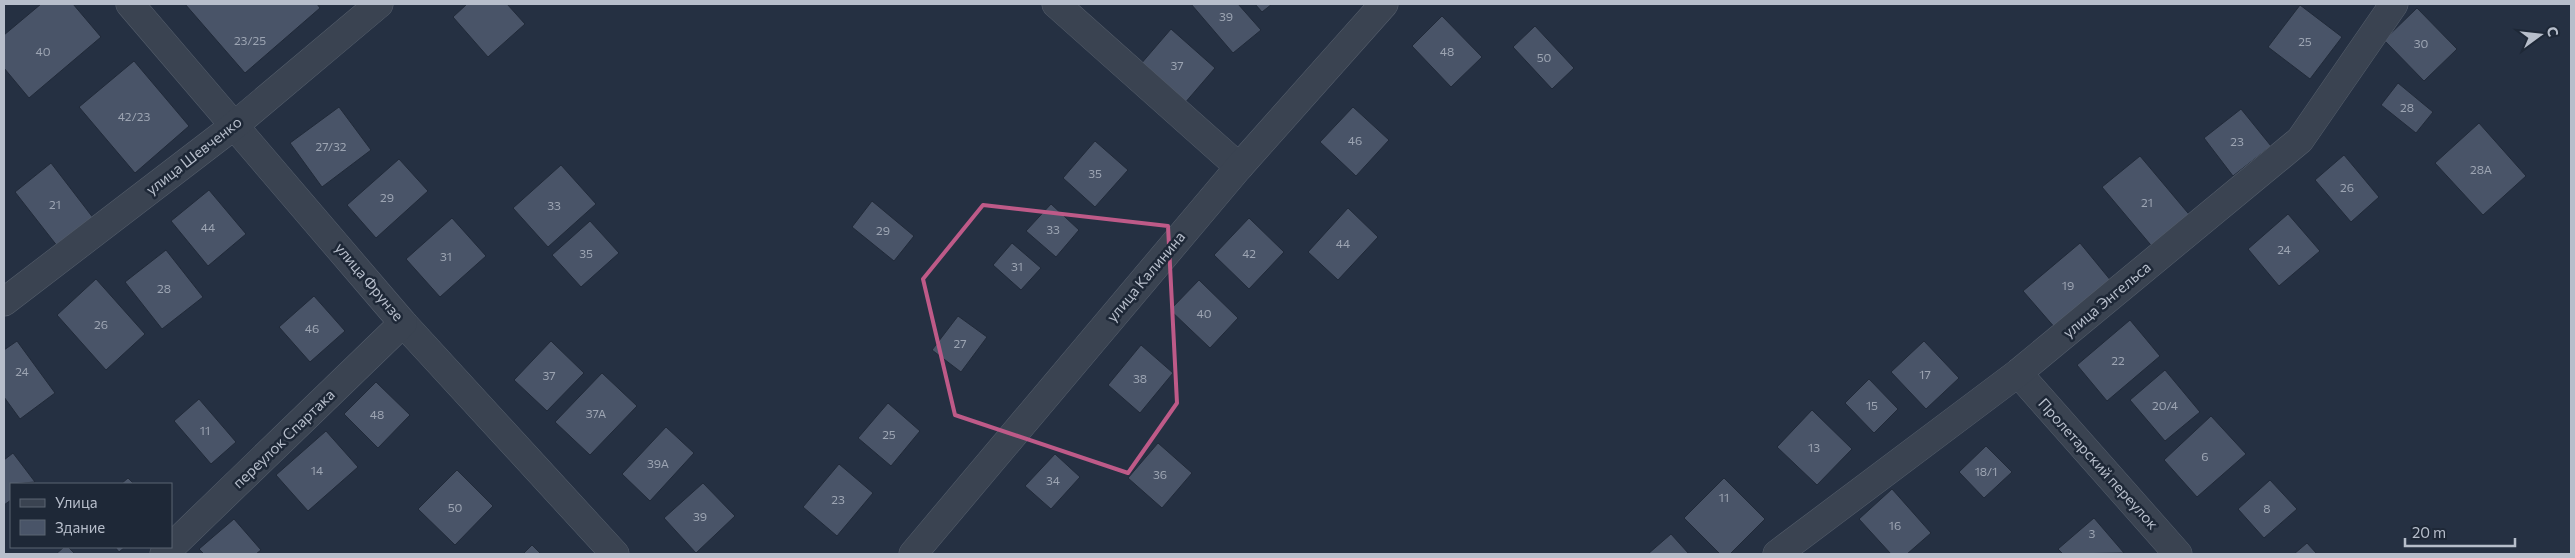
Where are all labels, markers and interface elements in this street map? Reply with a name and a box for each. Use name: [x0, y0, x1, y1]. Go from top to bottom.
house number: 39: [1219, 9, 1233, 23]
north arrow: [2515, 10, 2565, 60]
text: С: [2544, 25, 2562, 38]
house number: 23/25: [234, 33, 266, 47]
house number: 25: [2298, 34, 2312, 48]
house number: 30: [2414, 36, 2429, 50]
house number: 40: [35, 44, 51, 58]
house number: 48: [1440, 44, 1454, 58]
house number: 50: [1537, 50, 1552, 64]
house number: 37: [1170, 58, 1184, 72]
house number: 28: [2400, 100, 2414, 114]
house number: 42/23: [118, 109, 150, 123]
street label: улица Шевченко: [142, 112, 245, 198]
house number: 46: [1348, 133, 1362, 147]
house number: 23: [2230, 134, 2244, 148]
house number: 27/32: [316, 139, 347, 153]
house number: 28А: [2470, 162, 2492, 176]
house number: 35: [1088, 166, 1102, 180]
house number: 26: [2340, 180, 2354, 194]
house number: 29: [380, 190, 394, 204]
house number: 21: [2141, 195, 2153, 209]
house number: 21: [49, 197, 61, 211]
house number: 33: [547, 198, 561, 212]
house number: 44: [201, 220, 215, 234]
house number: 33: [1046, 222, 1060, 236]
house number: 29: [876, 223, 890, 237]
street label: улица Калинина: [1102, 227, 1188, 325]
house number: 44: [1336, 236, 1350, 250]
street label: улица Фрунзе: [332, 239, 408, 324]
house number: 24: [2277, 242, 2291, 256]
house number: 35: [579, 246, 593, 260]
house number: 42: [1242, 246, 1256, 260]
house number: 31: [440, 249, 452, 263]
street label: улица Энгельса: [2059, 257, 2154, 341]
house number: 31: [1011, 259, 1023, 273]
house number: 19: [2062, 278, 2074, 292]
house number: 28: [157, 281, 171, 295]
house number: 40: [1196, 306, 1212, 320]
house number: 26: [94, 317, 108, 331]
house number: 46: [305, 321, 319, 335]
house number: 27: [954, 336, 966, 350]
house number: 22: [2111, 353, 2125, 367]
house number: 24: [15, 364, 29, 378]
house number: 17: [1919, 367, 1931, 381]
house number: 37: [542, 368, 556, 382]
house number: 38: [1133, 371, 1147, 385]
street label: переулок Спартака: [229, 385, 338, 492]
street label: Пролетарский переулок: [2035, 394, 2162, 533]
house number: 15: [1866, 398, 1878, 412]
house number: 20/4: [2152, 398, 2178, 412]
house number: 37А: [586, 406, 606, 420]
house number: 48: [370, 407, 384, 421]
house number: 11: [200, 423, 210, 437]
house number: 25: [882, 427, 896, 441]
house number: 13: [1808, 440, 1820, 454]
house number: 6: [2201, 449, 2209, 463]
house number: 39А: [647, 456, 669, 470]
house number: 14: [311, 463, 323, 477]
house number: 18/1: [1975, 464, 1997, 478]
house number: 36: [1153, 467, 1167, 481]
house number: 34: [1046, 473, 1060, 487]
legend: [10, 483, 172, 548]
house number: 11: [1719, 490, 1729, 504]
house number: 23: [831, 492, 845, 506]
text: Улица: [55, 493, 97, 511]
house number: 50: [448, 500, 463, 514]
house number: 8: [2263, 501, 2271, 515]
house number: 39: [693, 509, 707, 523]
scale bar: [2405, 516, 2515, 548]
text: Здание: [55, 518, 105, 536]
house number: 16: [1889, 518, 1901, 532]
text: 20 m: [2412, 523, 2446, 541]
house number: 3: [2089, 526, 2096, 540]

